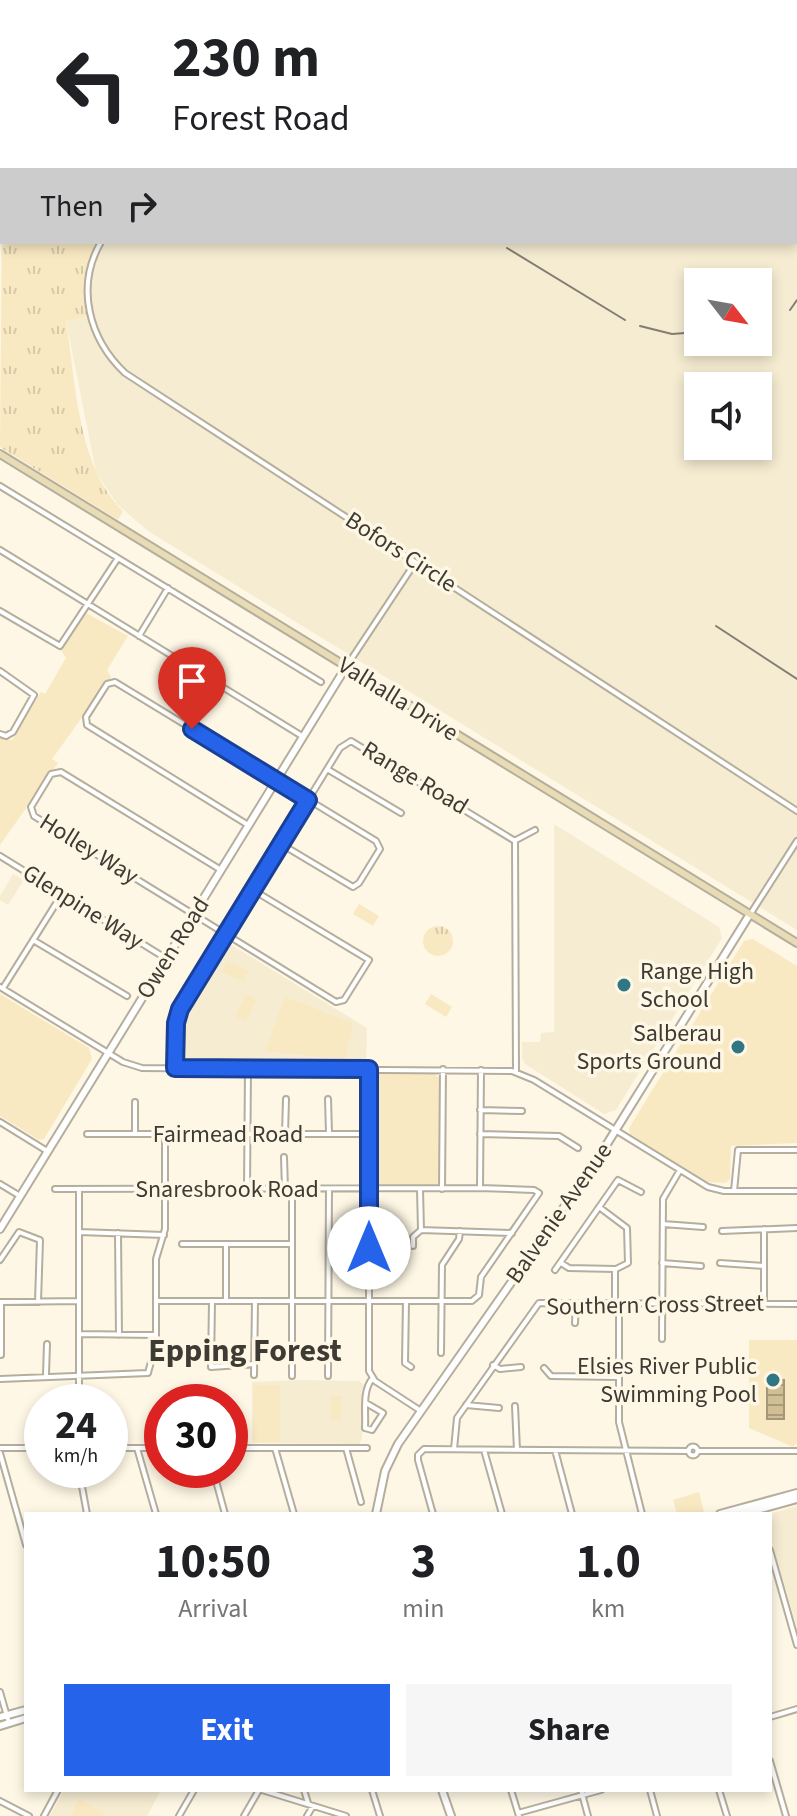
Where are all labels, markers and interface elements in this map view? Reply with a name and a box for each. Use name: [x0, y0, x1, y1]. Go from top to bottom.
text: 230 m: [172, 19, 320, 98]
icon: left: [40, 32, 144, 136]
text: Forest Road: [172, 93, 350, 144]
icon: right: [120, 184, 164, 228]
text: Then: [40, 185, 104, 228]
north arrow: [684, 268, 772, 356]
map controls: [684, 268, 772, 460]
button: sound: [684, 372, 772, 460]
street label: Bofors Circle: [338, 503, 464, 601]
pin: [158, 647, 226, 729]
street label: Valhalla Drive: [331, 648, 465, 750]
icon: arrive: [170, 659, 214, 703]
street label: Range Road: [355, 732, 475, 824]
street label: Holley Way: [33, 805, 145, 893]
street label: Glenpine Way: [16, 856, 150, 958]
street label: Owen Road: [128, 890, 218, 1006]
place label: Range High School: [640, 954, 754, 1017]
marker: Range High School: [615, 976, 633, 994]
place label: Salberau Sports Ground: [576, 1016, 722, 1079]
marker: Salberau Sports Ground: [729, 1038, 747, 1056]
street label: Fairmead Road: [153, 1117, 303, 1152]
street label: Balvenie Avenue: [497, 1135, 621, 1291]
street label: Snaresbrook Road: [135, 1172, 319, 1207]
position arrow: [327, 1206, 411, 1290]
street label: Southern Cross Street: [546, 1286, 764, 1324]
district label: Epping Forest: [148, 1328, 342, 1374]
place label: Elsies River Public Swimming Pool: [577, 1349, 757, 1412]
marker: Elsies River Public Swimming Pool: [764, 1371, 782, 1389]
speed limit sign: 30: [144, 1384, 248, 1488]
text: 24: [55, 1397, 97, 1454]
text: km/h: [54, 1442, 98, 1470]
text: 10:50: [155, 1528, 271, 1596]
text: 3: [411, 1528, 436, 1596]
text: 1.0: [576, 1528, 641, 1596]
text: Arrival: [178, 1590, 248, 1627]
text: min: [402, 1590, 444, 1627]
text: km: [591, 1590, 625, 1627]
button: Exit: [64, 1684, 390, 1776]
button: Share: [406, 1684, 732, 1776]

